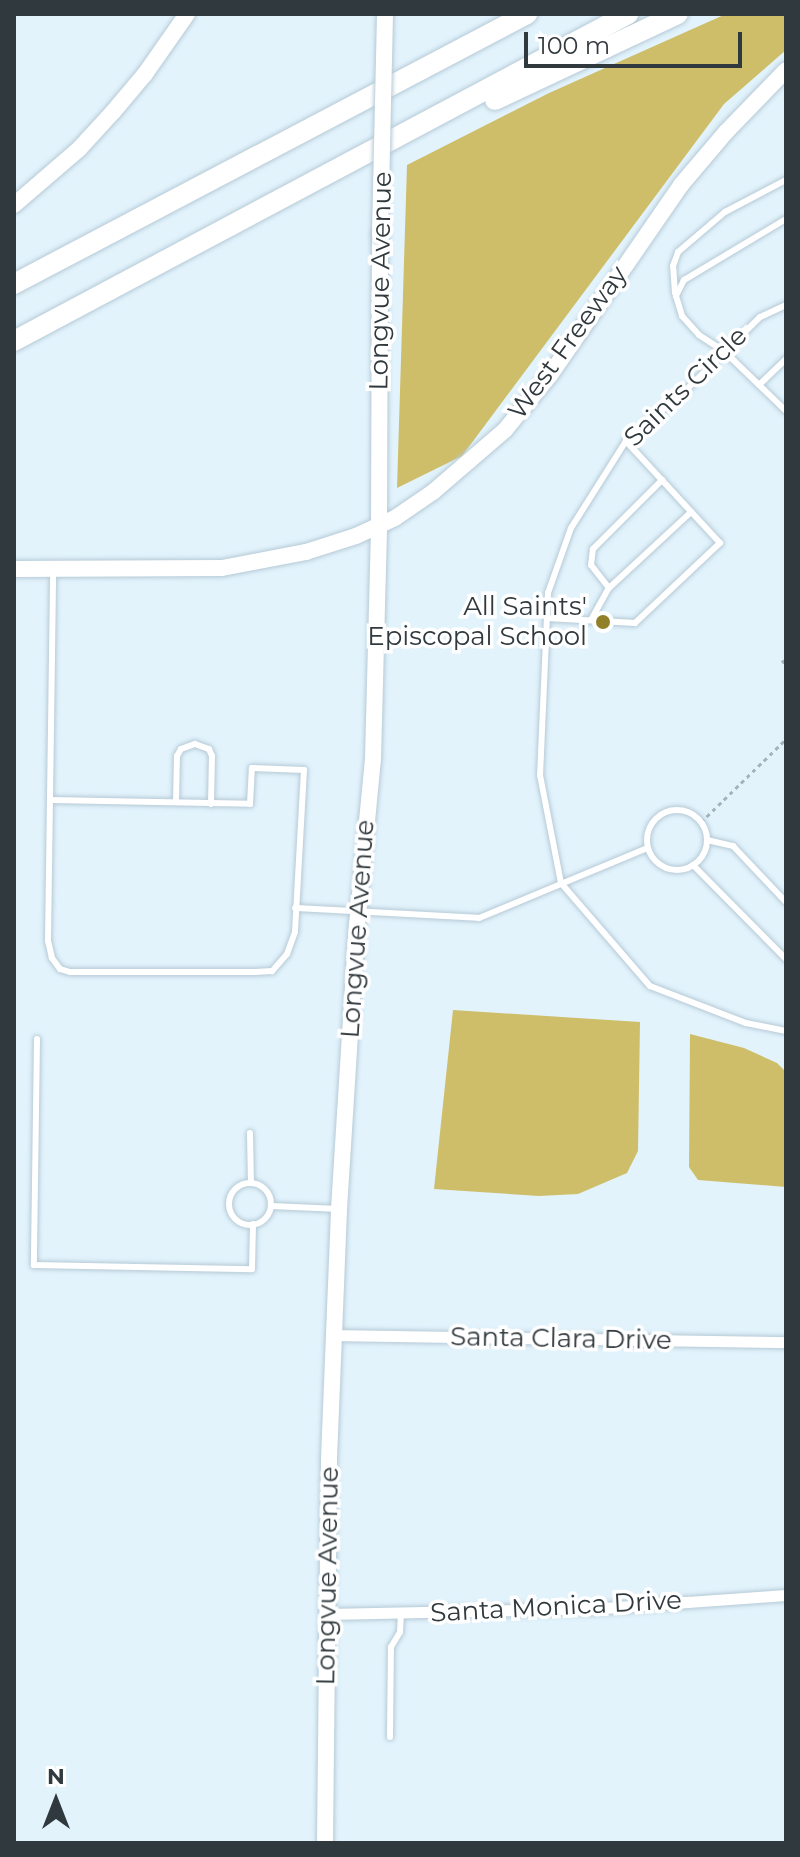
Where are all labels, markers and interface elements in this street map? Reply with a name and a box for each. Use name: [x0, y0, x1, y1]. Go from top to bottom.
scale bar: [528, 16, 746, 66]
text: 100 m: [538, 31, 610, 60]
street label: Longvue Avenue: [363, 171, 399, 391]
street label: West Freeway: [502, 260, 634, 426]
street label: Saints Circle: [618, 321, 754, 453]
place label: All Saints' Episcopal School: [367, 591, 587, 652]
marker: All Saints' Episcopal School: [594, 613, 612, 631]
street label: Longvue Avenue: [335, 819, 381, 1039]
street label: Santa Clara Drive: [450, 1321, 672, 1357]
street label: Longvue Avenue: [310, 1466, 346, 1686]
street label: Santa Monica Drive: [430, 1585, 682, 1629]
north arrow: [16, 1761, 96, 1841]
text: N: [47, 1763, 65, 1790]

